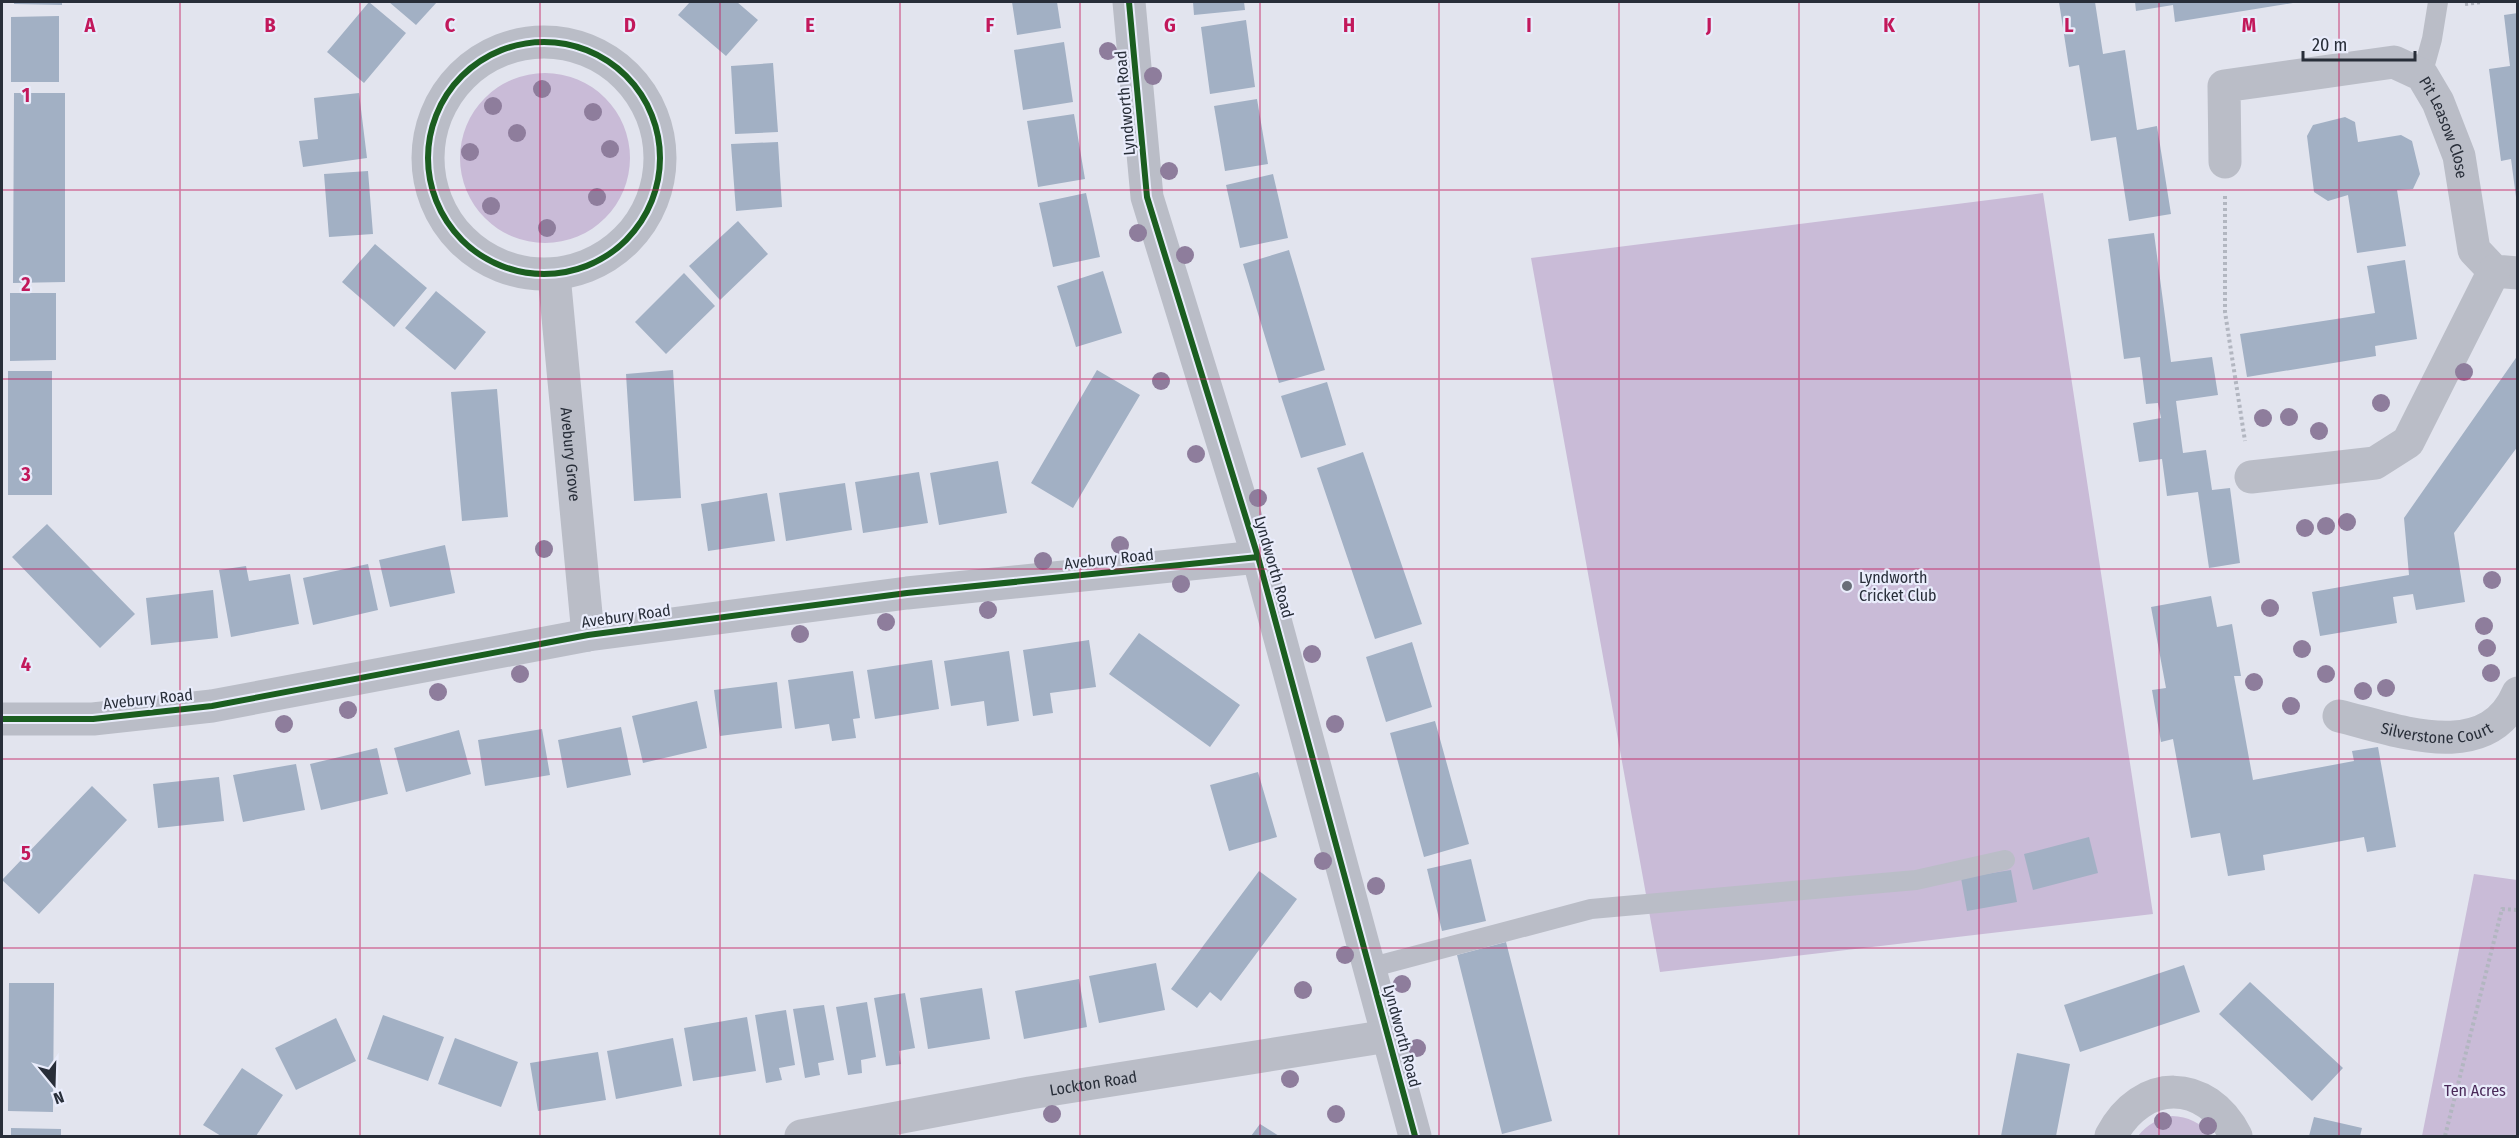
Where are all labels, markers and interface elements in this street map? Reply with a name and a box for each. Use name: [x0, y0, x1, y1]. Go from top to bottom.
text: A: [84, 13, 97, 37]
text: B: [264, 13, 276, 37]
text: C: [445, 13, 456, 37]
text: D: [624, 13, 636, 37]
text: E: [805, 13, 815, 37]
text: F: [986, 13, 995, 37]
text: G: [1164, 13, 1176, 37]
text: H: [1343, 13, 1355, 37]
text: I: [1526, 13, 1532, 37]
text: J: [1705, 13, 1712, 37]
text: K: [1883, 13, 1895, 37]
text: L: [2064, 13, 2074, 37]
text: M: [2242, 13, 2256, 37]
scale bar: [2303, 24, 2416, 62]
text: 20 m: [2312, 34, 2347, 56]
street label: Lyndworth Road: [1111, 50, 1139, 156]
street label: Pit Leasow Close: [2415, 73, 2472, 180]
text: 1: [22, 83, 30, 107]
text: 2: [20, 272, 31, 296]
street label: Avebury Grove: [557, 406, 585, 502]
text: 3: [20, 462, 31, 486]
street label: Lyndworth Road: [1250, 514, 1298, 620]
street label: Avebury Road: [1063, 545, 1155, 573]
place label: Lyndworth Cricket Club: [1859, 568, 1937, 605]
marker: Lyndworth Cricket Club: [1840, 579, 1854, 593]
street label: Avebury Road: [580, 600, 672, 632]
text: 4: [21, 652, 31, 676]
street label: Avebury Road: [102, 685, 194, 713]
street label: Silverstone Court: [2379, 718, 2496, 747]
text: 5: [21, 841, 31, 865]
street label: Lyndworth Road: [1379, 983, 1425, 1089]
north arrow: [24, 1054, 84, 1114]
street label: Lockton Road: [1048, 1067, 1138, 1099]
park label: Ten Acres: [2444, 1081, 2506, 1100]
text: N: [51, 1087, 66, 1108]

